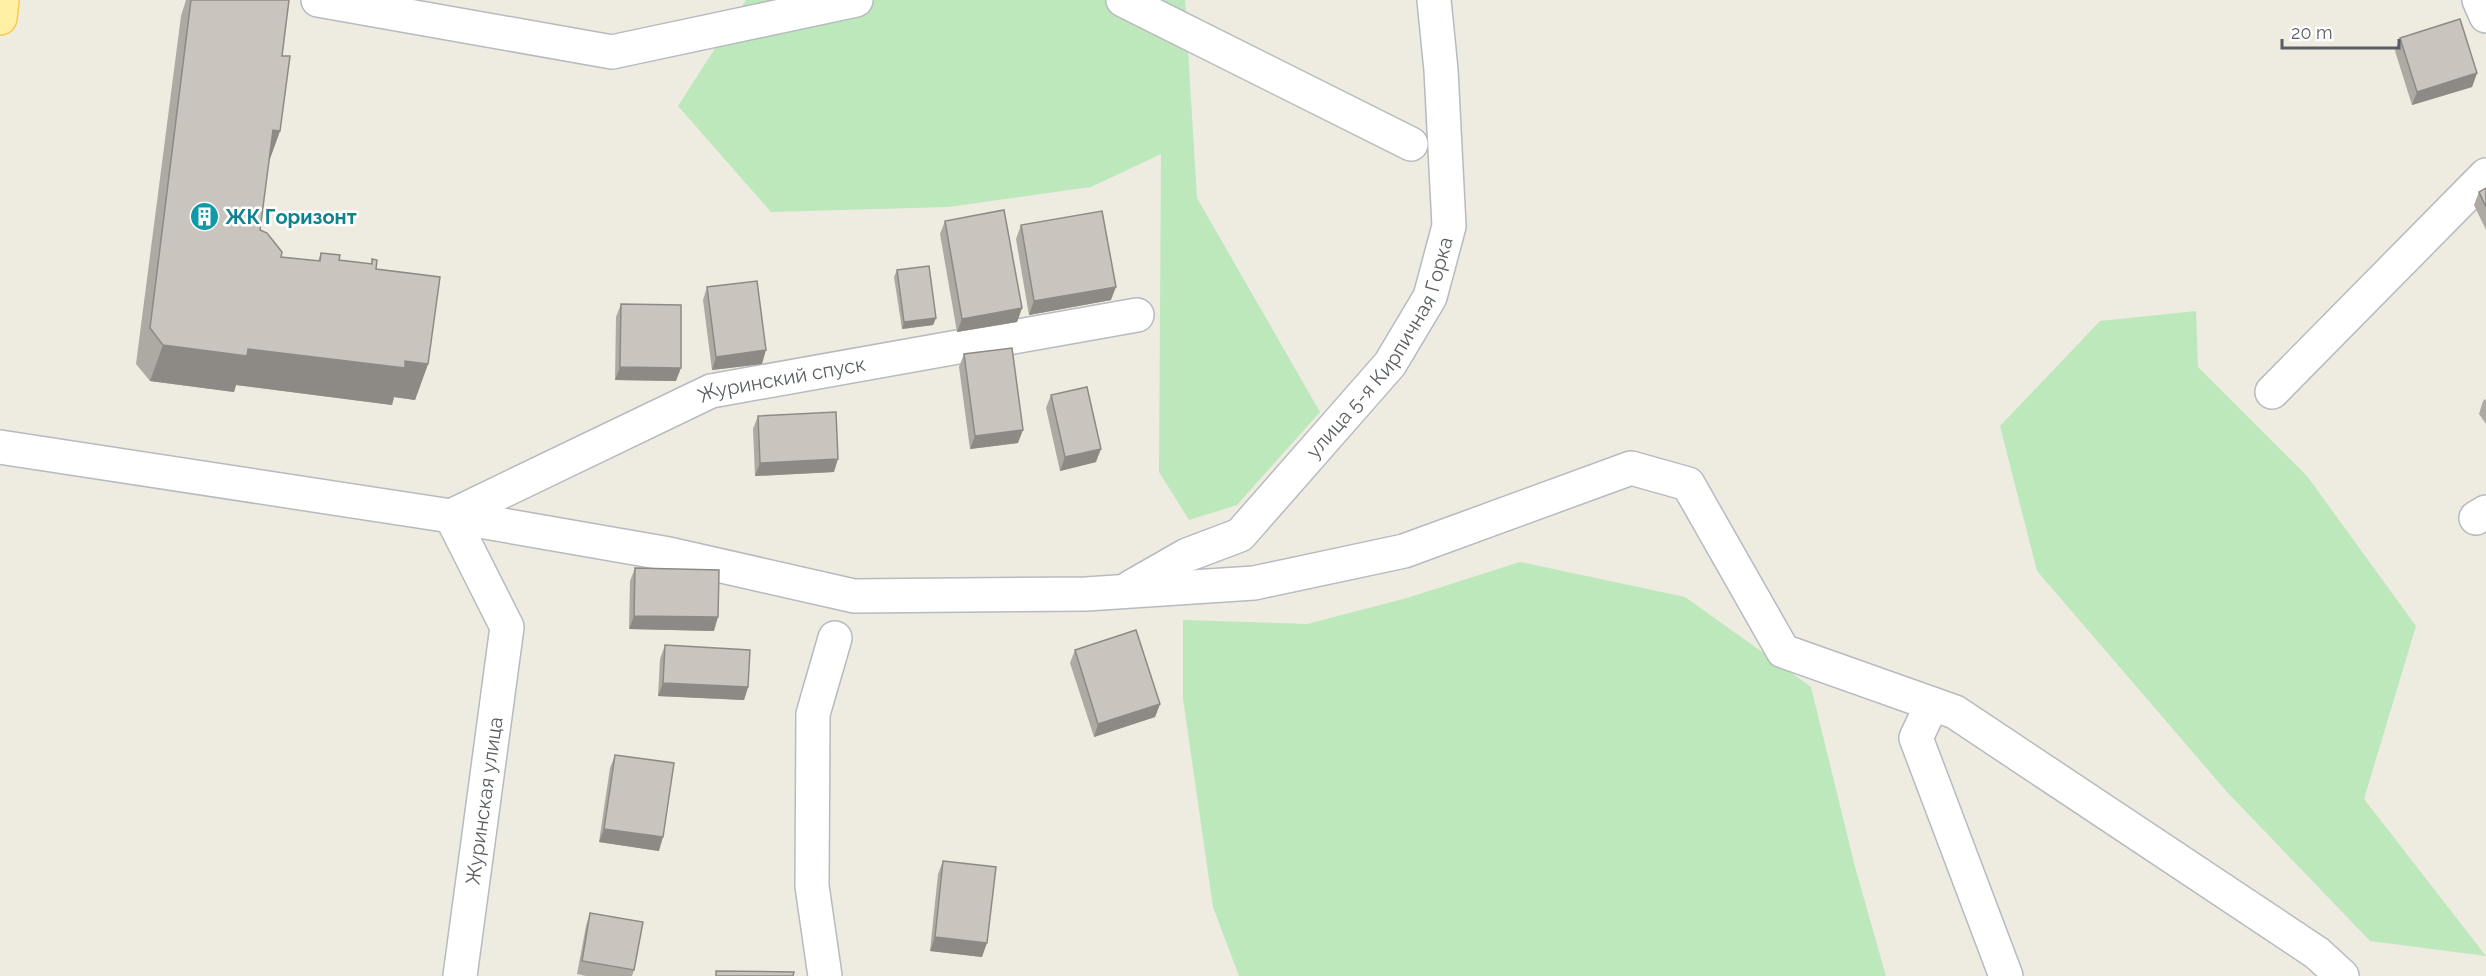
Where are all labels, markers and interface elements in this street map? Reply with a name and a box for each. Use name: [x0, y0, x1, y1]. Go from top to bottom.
scale bar: [2282, 12, 2399, 50]
text: 20 m: [2291, 22, 2333, 43]
building icon: ЖК Горизонт: [188, 201, 220, 233]
place label: ЖК Горизонт: [225, 205, 357, 229]
street label: улица 5-я Кирпичная Горка: [1301, 234, 1458, 463]
street label: Журинский спуск: [694, 352, 867, 408]
street label: Журинская улица: [460, 715, 508, 887]

